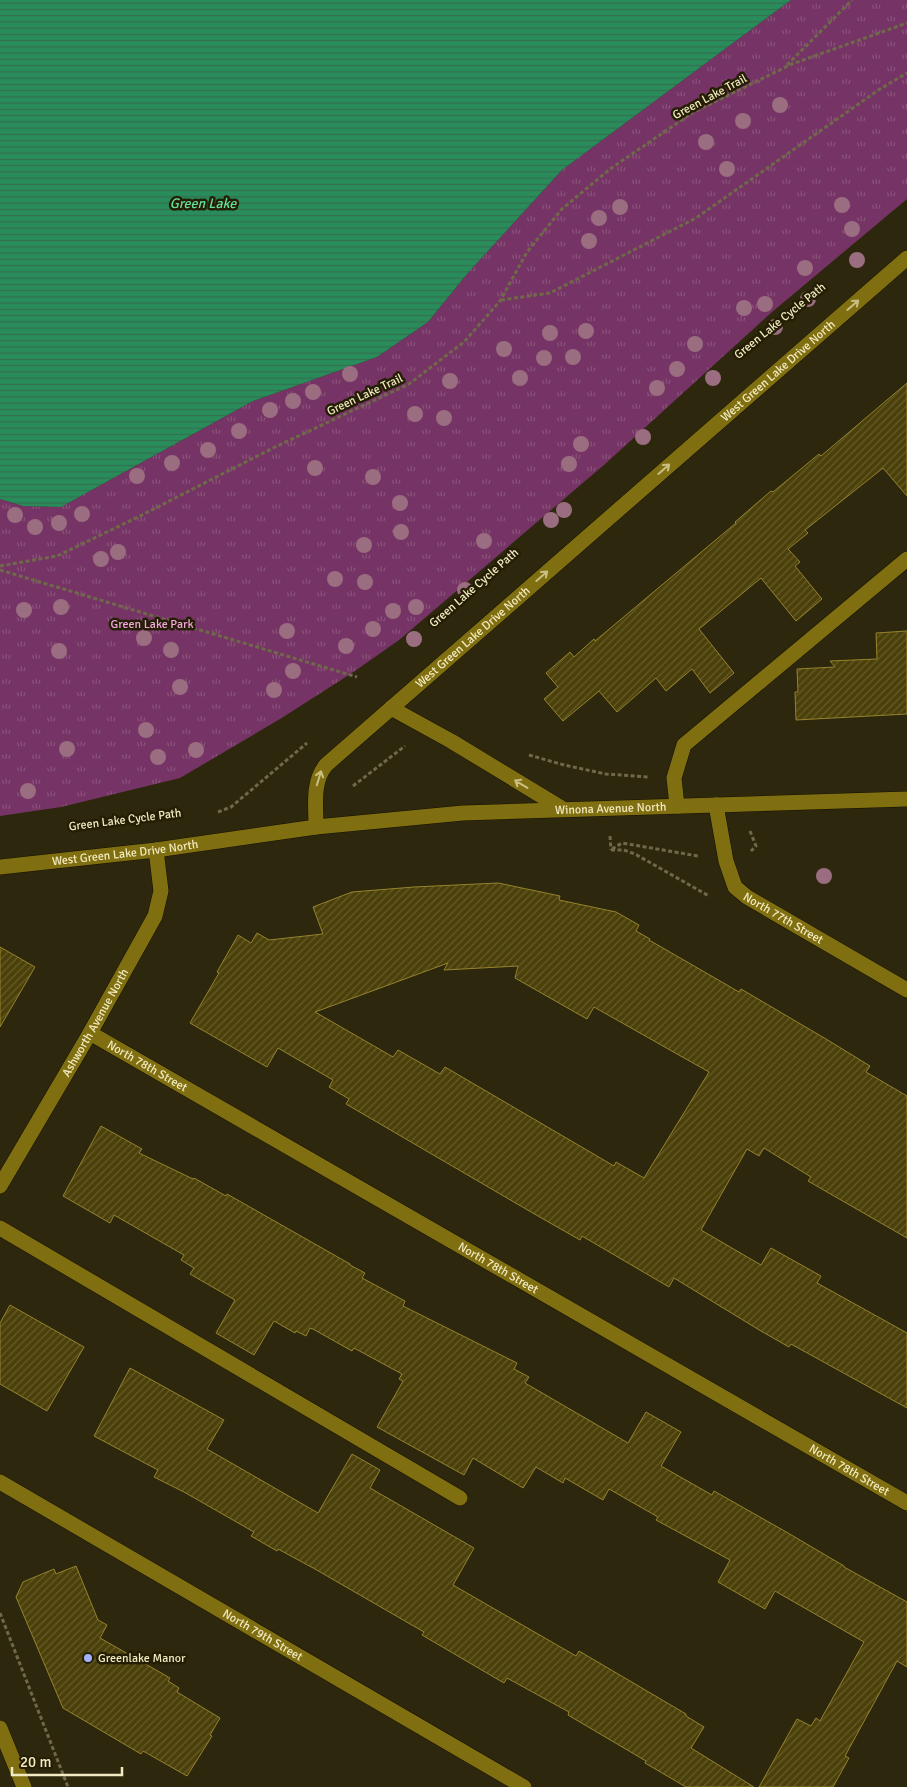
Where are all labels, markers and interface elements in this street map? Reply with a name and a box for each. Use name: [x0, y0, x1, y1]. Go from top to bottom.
street label: Green Lake Trail: [670, 71, 750, 123]
water label: Green Lake: [170, 195, 237, 212]
street label: Green Lake Cycle Path: [731, 279, 829, 363]
one-way arrow: [846, 300, 859, 311]
street label: West Green Lake Drive North: [718, 317, 838, 425]
street label: Green Lake Trail: [325, 371, 406, 419]
one-way arrow: [658, 464, 671, 475]
street label: Green Lake Cycle Path: [426, 545, 522, 631]
one-way arrow: [535, 570, 548, 582]
street label: West Green Lake Drive North: [412, 583, 533, 691]
park label: Green Lake Park: [111, 617, 193, 632]
one-way arrow: [315, 771, 324, 787]
one-way arrow: [514, 778, 528, 789]
street label: Winona Avenue North: [555, 799, 667, 818]
street label: Green Lake Cycle Path: [68, 806, 182, 834]
street label: West Green Lake Drive North: [51, 837, 199, 869]
street label: North 77th Street: [741, 889, 826, 947]
street label: Ashworth Avenue North: [58, 966, 132, 1079]
street label: North 78th Street: [104, 1037, 190, 1095]
street label: North 78th Street: [455, 1239, 541, 1297]
street label: North 78th Street: [807, 1441, 892, 1499]
street label: North 79th Street: [220, 1606, 305, 1664]
place label: Greenlake Manor: [98, 1651, 186, 1666]
marker: Greenlake Manor: [82, 1652, 94, 1664]
scale bar: [12, 1744, 122, 1776]
text: 20 m: [20, 1753, 51, 1771]

